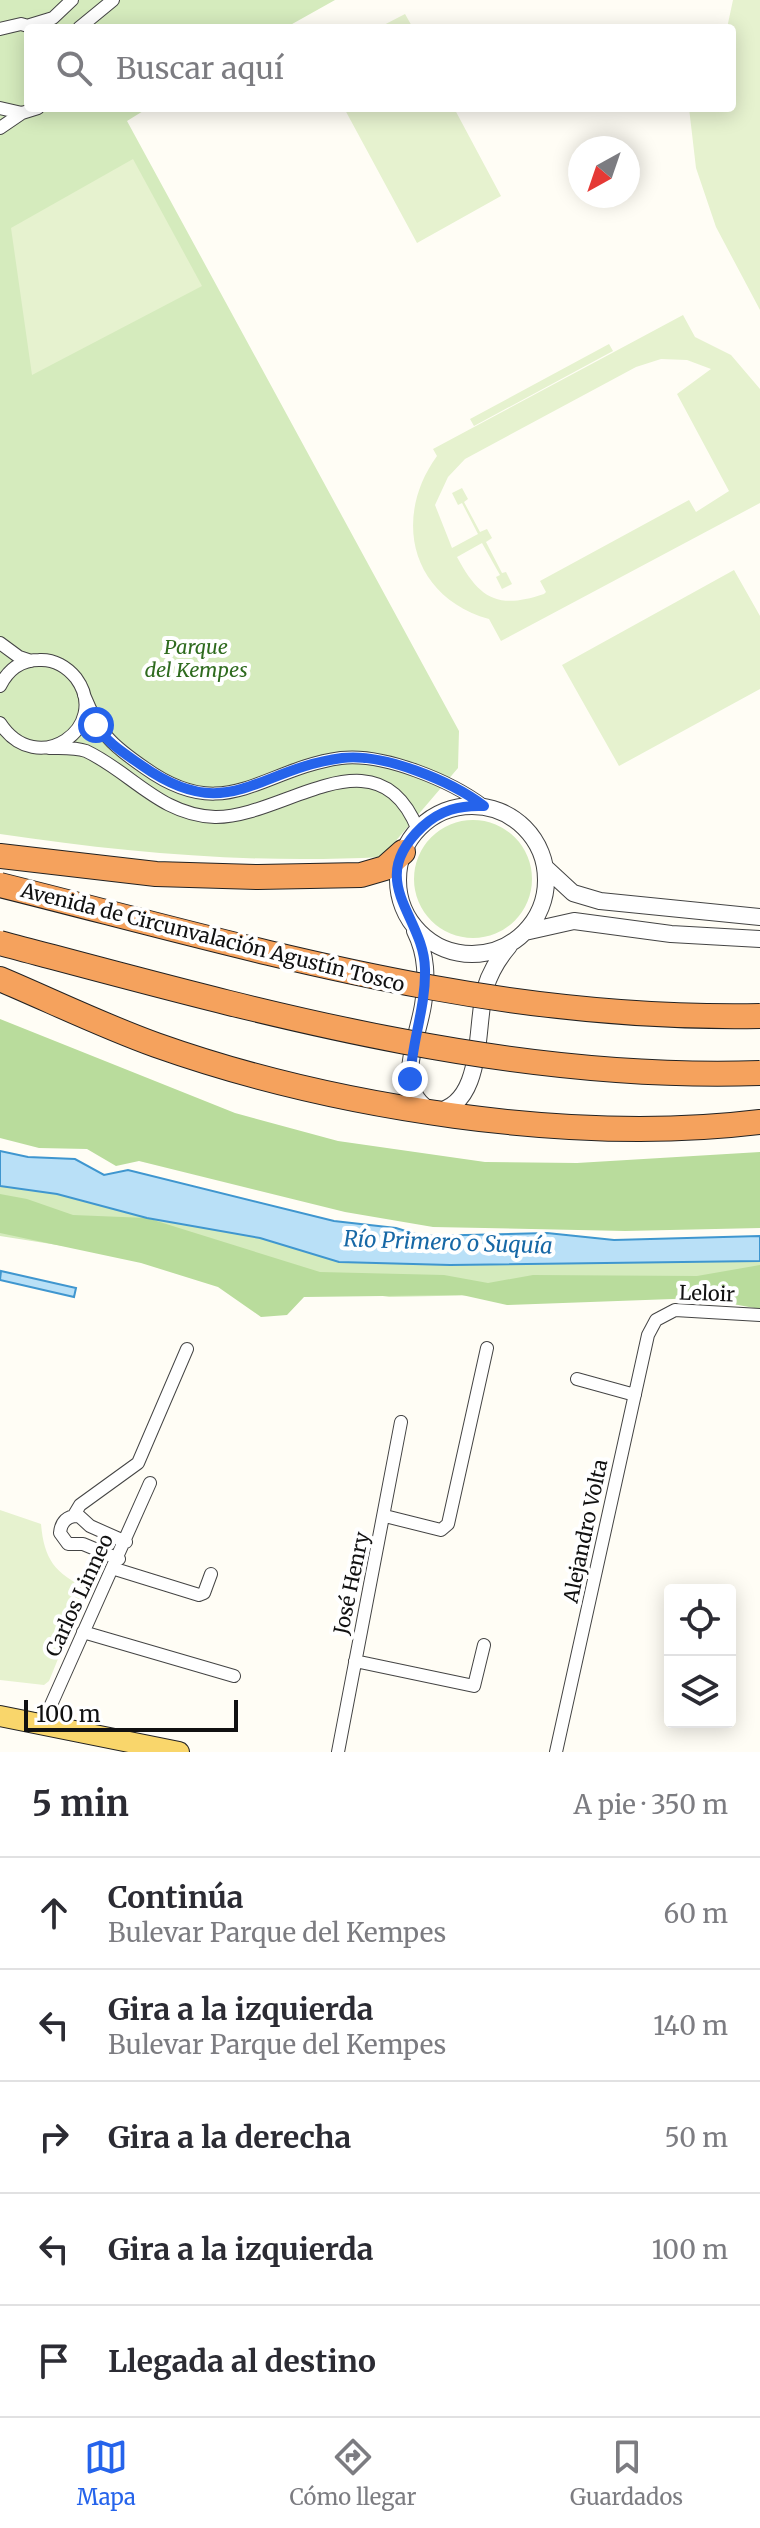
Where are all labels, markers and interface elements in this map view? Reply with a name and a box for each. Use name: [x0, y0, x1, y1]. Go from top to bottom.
search box: [24, 24, 736, 112]
icon: search: [52, 46, 96, 90]
text: Buscar aquí: [116, 49, 284, 87]
north arrow: [568, 136, 640, 208]
park label: Parque del Kempes: [144, 634, 248, 682]
route start: [78, 707, 114, 743]
street label: Avenida de Circunvalación Agustín Tosco: [18, 877, 408, 997]
route end: [392, 1061, 428, 1097]
water label: Río Primero o Suquía: [343, 1224, 553, 1260]
street label: Leloir: [678, 1280, 736, 1306]
street label: Alejandro Volta: [557, 1457, 612, 1606]
street label: Carlos Linneo: [40, 1529, 118, 1660]
street label: José Henry: [328, 1529, 374, 1637]
map controls: [664, 1584, 736, 1728]
button: locate: [664, 1584, 736, 1656]
button: layers: [664, 1656, 736, 1728]
scale bar: [24, 1696, 238, 1732]
text: 100 m: [36, 1700, 101, 1728]
text: 5 min: [32, 1783, 129, 1825]
text: A pie · 350 m: [574, 1788, 728, 1821]
text: Continúa: [108, 1878, 244, 1916]
icon: ahead: [32, 1891, 76, 1935]
text: 60 m: [664, 1897, 728, 1930]
text: Bulevar Parque del Kempes: [108, 1916, 446, 1949]
text: Gira a la izquierda: [108, 1990, 374, 2028]
icon: left: [32, 2003, 76, 2047]
text: 140 m: [653, 2009, 728, 2042]
text: Bulevar Parque del Kempes: [108, 2028, 446, 2061]
icon: right: [32, 2115, 76, 2159]
text: Gira a la derecha: [108, 2118, 351, 2156]
text: 50 m: [664, 2121, 728, 2154]
icon: left: [32, 2227, 76, 2271]
text: Gira a la izquierda: [108, 2230, 374, 2268]
text: 100 m: [652, 2233, 728, 2266]
icon: arrive: [32, 2339, 76, 2383]
text: Llegada al destino: [108, 2342, 376, 2380]
tab: Mapa: [77, 2435, 136, 2511]
tab: Cómo llegar: [289, 2435, 416, 2511]
tab: Guardados: [570, 2435, 683, 2511]

